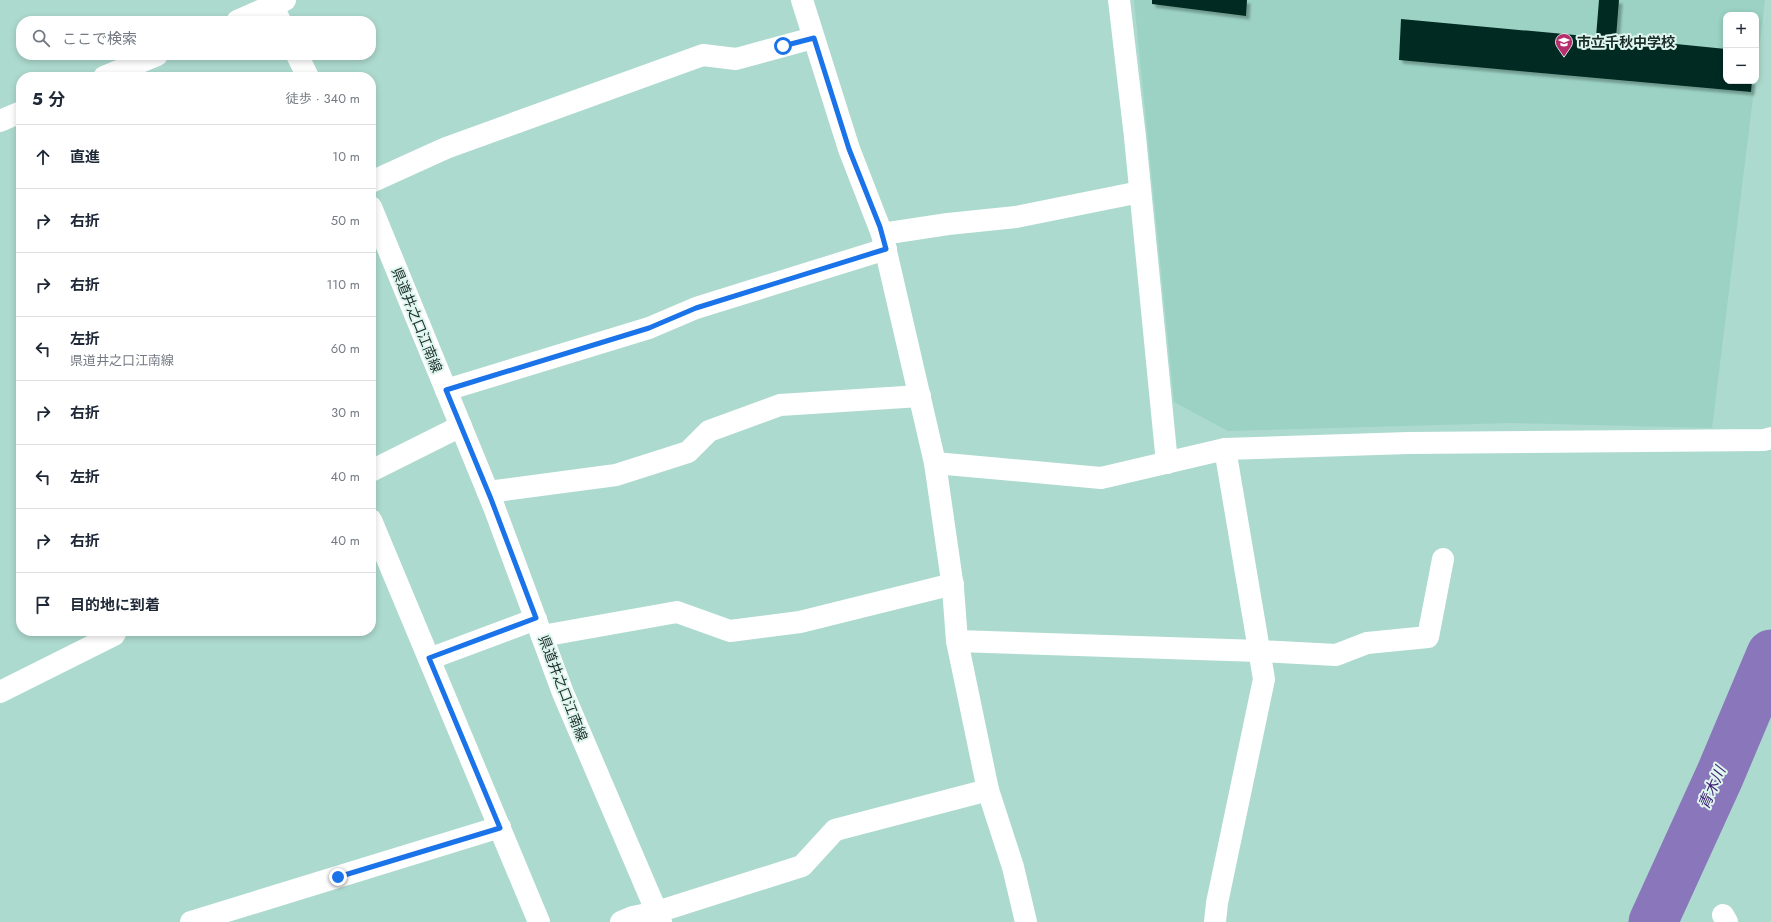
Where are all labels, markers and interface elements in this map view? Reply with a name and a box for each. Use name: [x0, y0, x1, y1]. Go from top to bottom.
map controls: [1723, 12, 1759, 84]
button: +: [1723, 12, 1759, 48]
search box: [16, 16, 376, 60]
icon: search: [30, 27, 52, 49]
text: ここで検索: [62, 28, 137, 50]
school or university icon: 市立千秋中学校: [1554, 32, 1574, 57]
place label: 市立千秋中学校: [1577, 32, 1675, 52]
route start: [774, 37, 792, 55]
button: −: [1723, 48, 1759, 84]
text: 5 分: [32, 87, 65, 111]
text: 徒歩 · 340 m: [286, 89, 360, 108]
icon: ahead: [32, 146, 54, 168]
text: 直進: [70, 146, 100, 168]
text: 10 m: [332, 147, 360, 166]
icon: right: [32, 210, 54, 232]
text: 右折: [70, 210, 100, 232]
text: 50 m: [331, 211, 360, 230]
street label: 県道井之口江南線: [387, 264, 447, 376]
icon: right: [32, 274, 54, 296]
text: 右折: [70, 274, 100, 296]
text: 110 m: [326, 275, 360, 294]
text: 左折: [70, 328, 100, 350]
icon: left: [32, 338, 54, 360]
text: 60 m: [331, 339, 360, 358]
text: 県道井之口江南線: [70, 351, 174, 370]
icon: right: [32, 402, 54, 424]
text: 右折: [70, 402, 100, 424]
text: 30 m: [331, 403, 360, 422]
icon: left: [32, 466, 54, 488]
text: 左折: [70, 466, 100, 488]
text: 40 m: [331, 467, 360, 486]
icon: right: [32, 530, 54, 552]
text: 右折: [70, 530, 100, 552]
text: 40 m: [331, 531, 360, 550]
icon: arrive: [32, 594, 54, 616]
text: 目的地に到着: [70, 594, 160, 616]
street label: 県道井之口江南線: [534, 632, 592, 744]
water label: 青木川: [1693, 761, 1732, 813]
route end: [329, 868, 347, 886]

